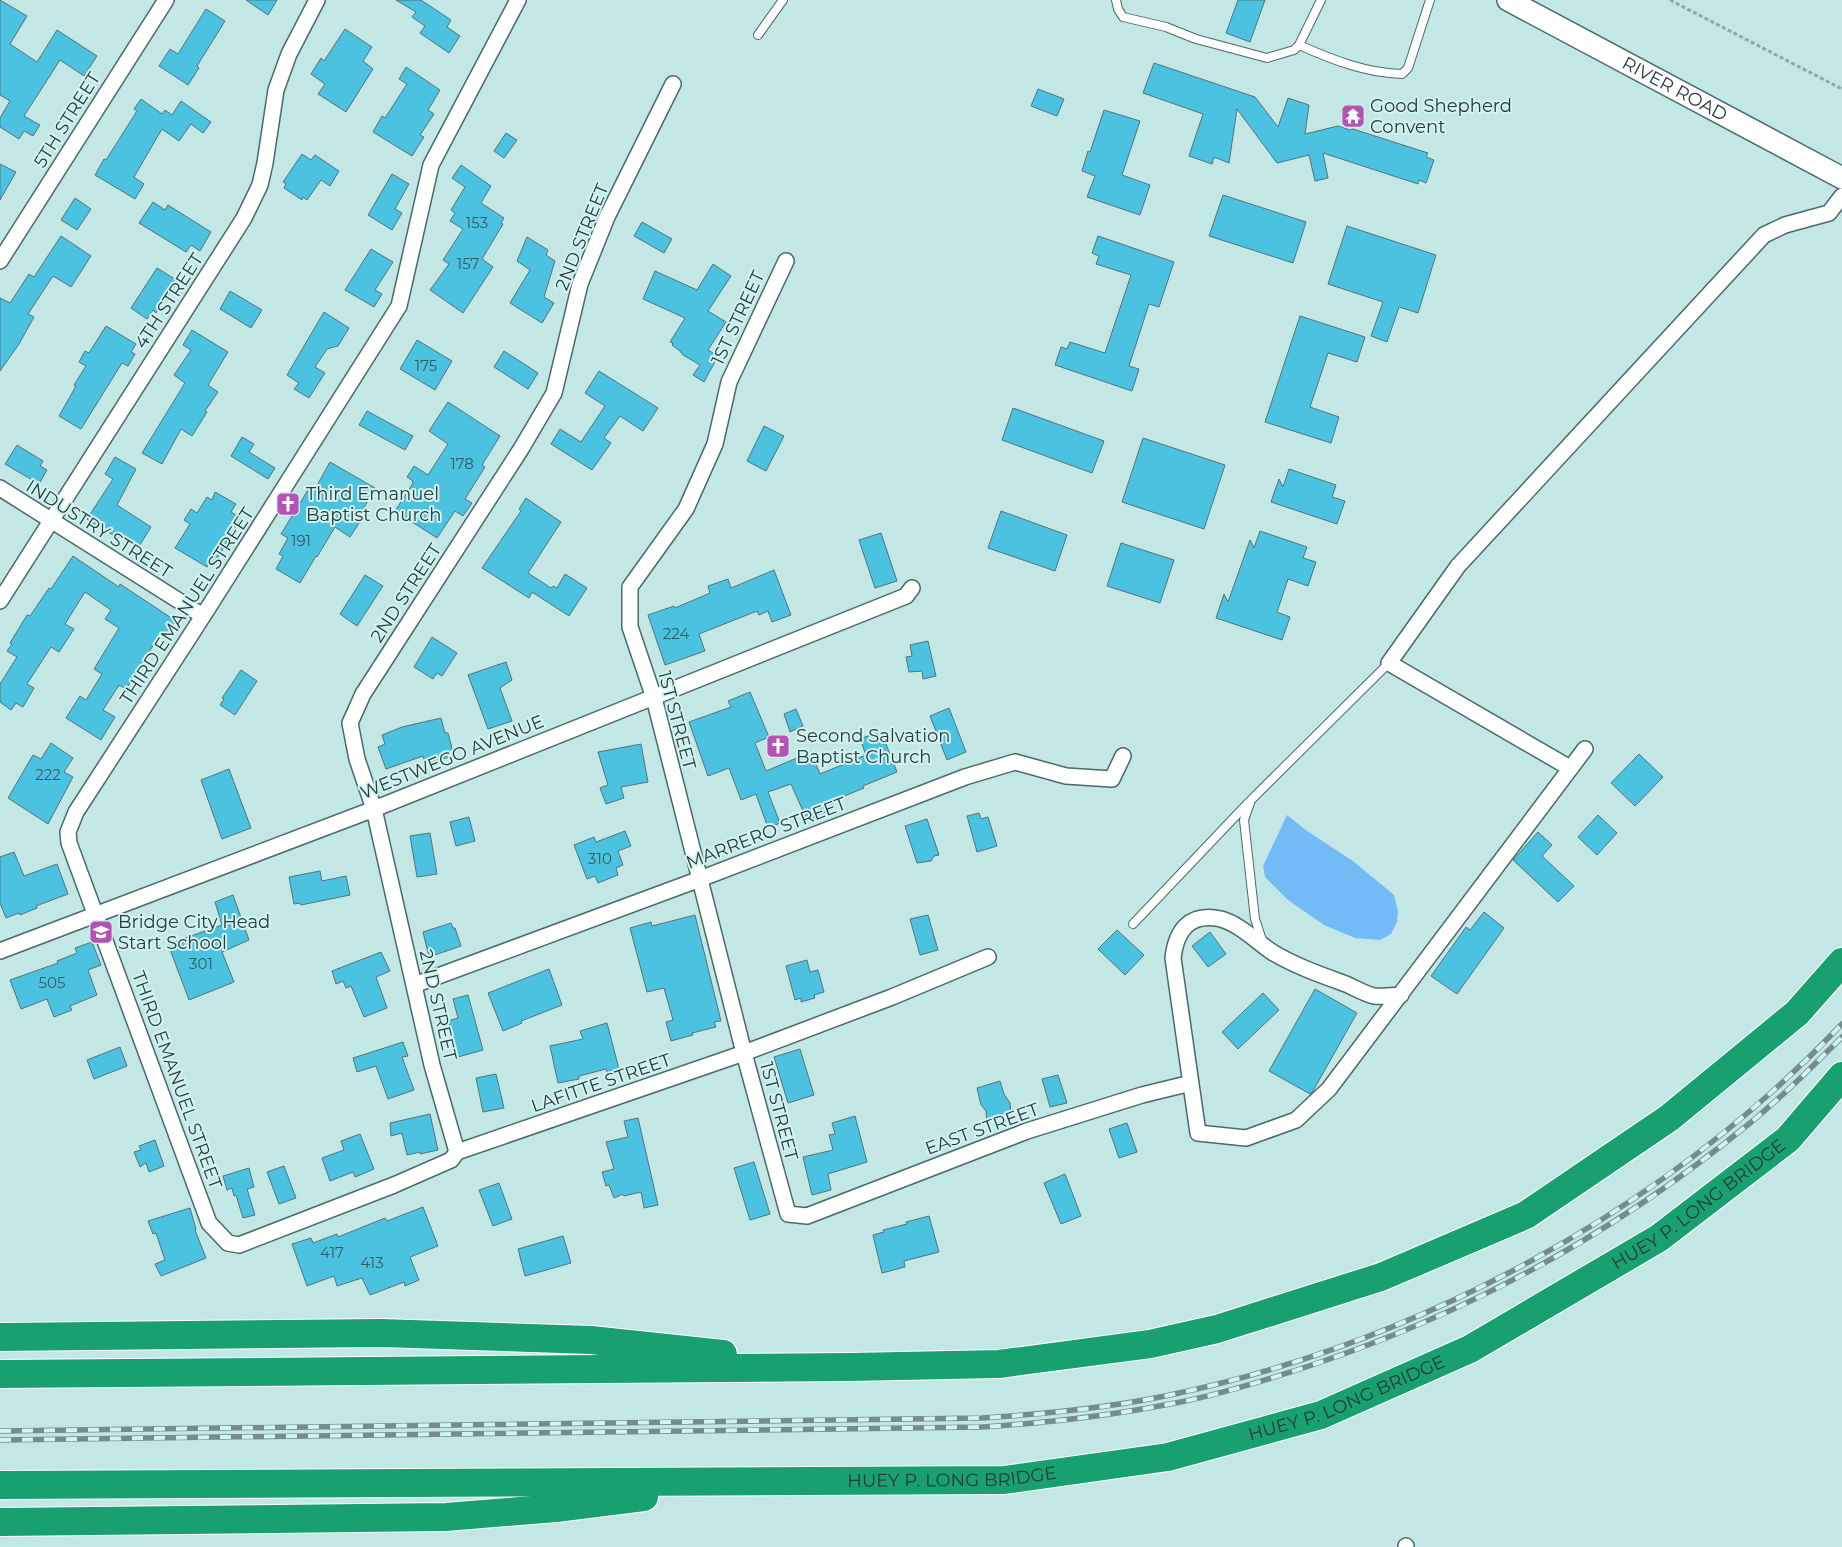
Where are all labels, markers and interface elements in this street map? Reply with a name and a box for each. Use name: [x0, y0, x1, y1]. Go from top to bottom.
street label: RIVER ROAD: [1618, 52, 1731, 126]
street label: 5TH STREET: [29, 68, 105, 172]
place label: Good Shepherd Convent: [1370, 95, 1512, 138]
temple icon: Good Shepherd Convent: [1340, 103, 1366, 129]
street label: 2ND STREET: [551, 180, 614, 294]
house number: 153: [466, 213, 488, 232]
street label: 4TH STREET: [130, 249, 208, 353]
house number: 157: [457, 254, 479, 273]
street label: 1ST STREET: [707, 267, 770, 368]
house number: 175: [415, 356, 437, 375]
house number: 178: [450, 454, 474, 473]
street label: INDUSTRY STREET: [22, 475, 177, 583]
place label: Third Emanuel Baptist Church: [306, 483, 442, 526]
church icon: Third Emanuel Baptist Church: [275, 491, 301, 517]
street label: THIRD EMANUEL STREET: [115, 503, 259, 708]
house number: 191: [291, 531, 311, 550]
street label: 2ND STREET: [366, 539, 446, 646]
house number: 224: [663, 624, 689, 643]
street label: 1ST STREET: [653, 668, 701, 772]
street label: WESTWEGO AVENUE: [357, 710, 547, 804]
place label: Second Salvation Baptist Church: [796, 725, 950, 768]
church icon: Second Salvation Baptist Church: [765, 733, 791, 759]
house number: 222: [35, 765, 61, 784]
street label: MARRERO STREET: [683, 792, 850, 874]
house number: 310: [588, 849, 612, 868]
place label: Bridge City Head Start School: [118, 911, 270, 954]
school or university icon: Bridge City Head Start School: [88, 919, 114, 945]
street label: 2ND STREET: [415, 947, 462, 1063]
house number: 301: [189, 954, 213, 973]
street label: THIRD EMANUEL STREET: [127, 968, 227, 1192]
house number: 505: [39, 973, 65, 992]
street label: LAFITTE STREET: [528, 1049, 675, 1117]
street label: 1ST STREET: [755, 1059, 803, 1163]
street label: EAST STREET: [922, 1098, 1043, 1160]
street label: HUEY P. LONG BRIDGE: [1608, 1134, 1790, 1274]
house number: 417: [320, 1243, 344, 1262]
house number: 413: [360, 1253, 384, 1272]
street label: HUEY P. LONG BRIDGE: [1246, 1350, 1448, 1445]
street label: HUEY P. LONG BRIDGE: [847, 1462, 1058, 1492]

